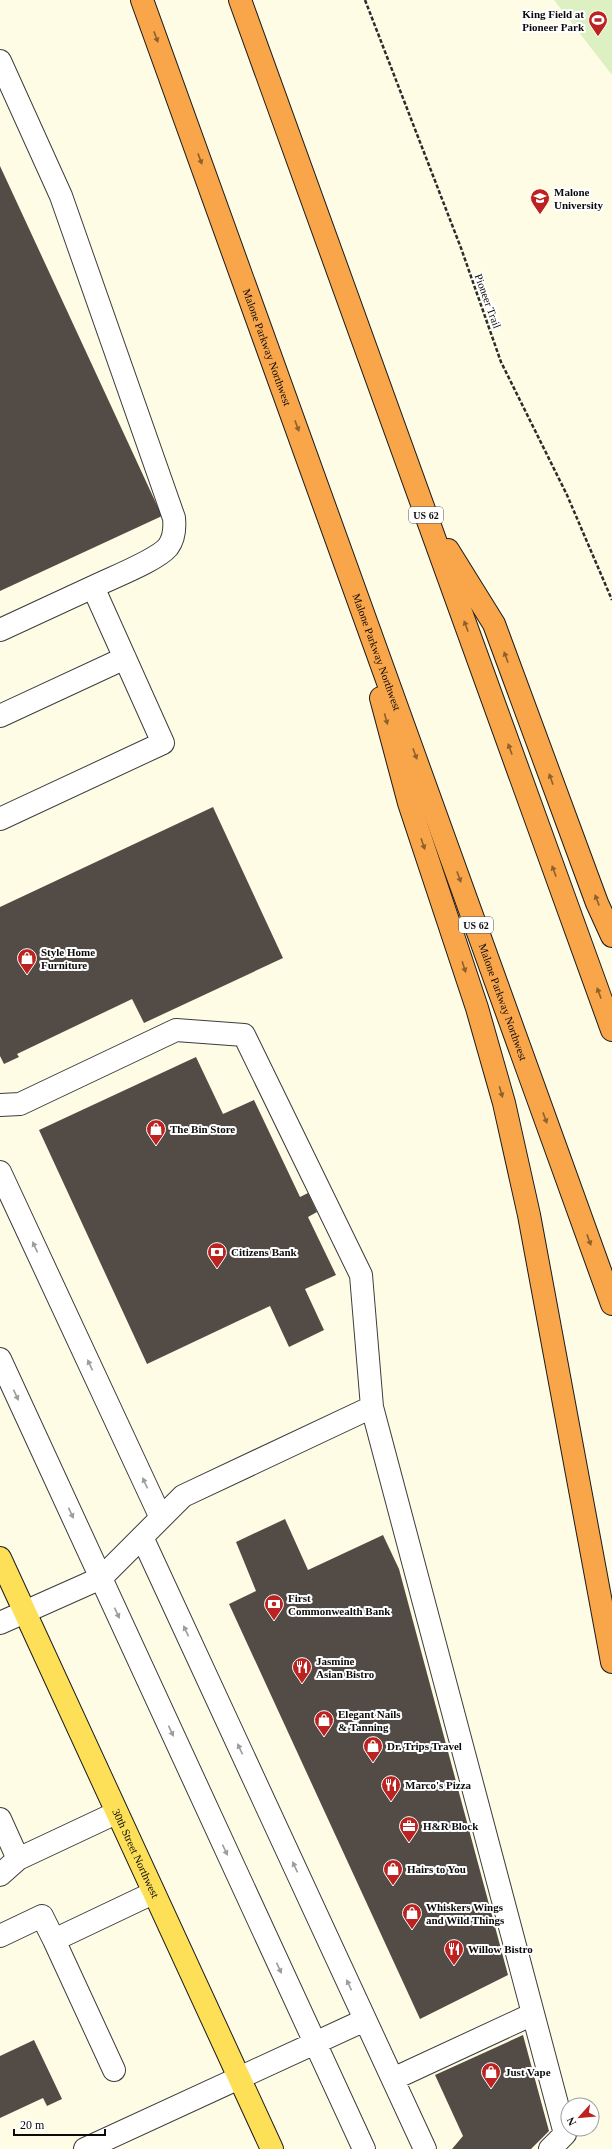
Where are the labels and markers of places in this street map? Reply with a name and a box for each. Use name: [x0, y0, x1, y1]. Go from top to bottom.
place label: King Field at Pioneer Park: [522, 8, 585, 33]
sports icon: King Field at Pioneer Park: [587, 9, 609, 37]
place label: Malone University: [554, 186, 603, 211]
school or university icon: Malone University: [529, 187, 551, 215]
place label: Style Home Furniture: [41, 946, 95, 971]
shop icon: Style Home Furniture: [16, 947, 38, 975]
shop icon: The Bin Store: [145, 1118, 167, 1146]
place label: The Bin Store: [170, 1123, 235, 1135]
bank icon: Citizens Bank: [206, 1241, 228, 1269]
place label: Citizens Bank: [231, 1246, 298, 1258]
place label: First Commonwealth Bank: [288, 1592, 391, 1617]
bank icon: First Commonwealth Bank: [263, 1593, 285, 1621]
place label: Jasmine Asian Bistro: [316, 1655, 375, 1680]
restaurant icon: Jasmine Asian Bistro: [291, 1656, 313, 1684]
place label: Elegant Nails & Tanning: [338, 1708, 401, 1733]
shop icon: Elegant Nails & Tanning: [313, 1709, 335, 1737]
shop icon: Dr. Trips Travel: [362, 1735, 384, 1763]
place label: Dr. Trips Travel: [387, 1740, 462, 1752]
restaurant icon: Marco's Pizza: [380, 1774, 402, 1802]
place label: Marco's Pizza: [405, 1779, 472, 1791]
office icon: H&R Block: [398, 1815, 420, 1843]
place label: H&R Block: [423, 1820, 479, 1832]
shop icon: Hairs to You: [382, 1858, 404, 1886]
place label: Hairs to You: [407, 1863, 466, 1875]
place label: Whiskers Wings and Wild Things: [426, 1901, 505, 1926]
shop icon: Whiskers Wings and Wild Things: [401, 1902, 423, 1930]
restaurant icon: Willow Bistro: [443, 1938, 465, 1966]
place label: Willow Bistro: [468, 1943, 533, 1955]
shop icon: Just Vape: [480, 2061, 502, 2089]
place label: Just Vape: [505, 2066, 551, 2078]

